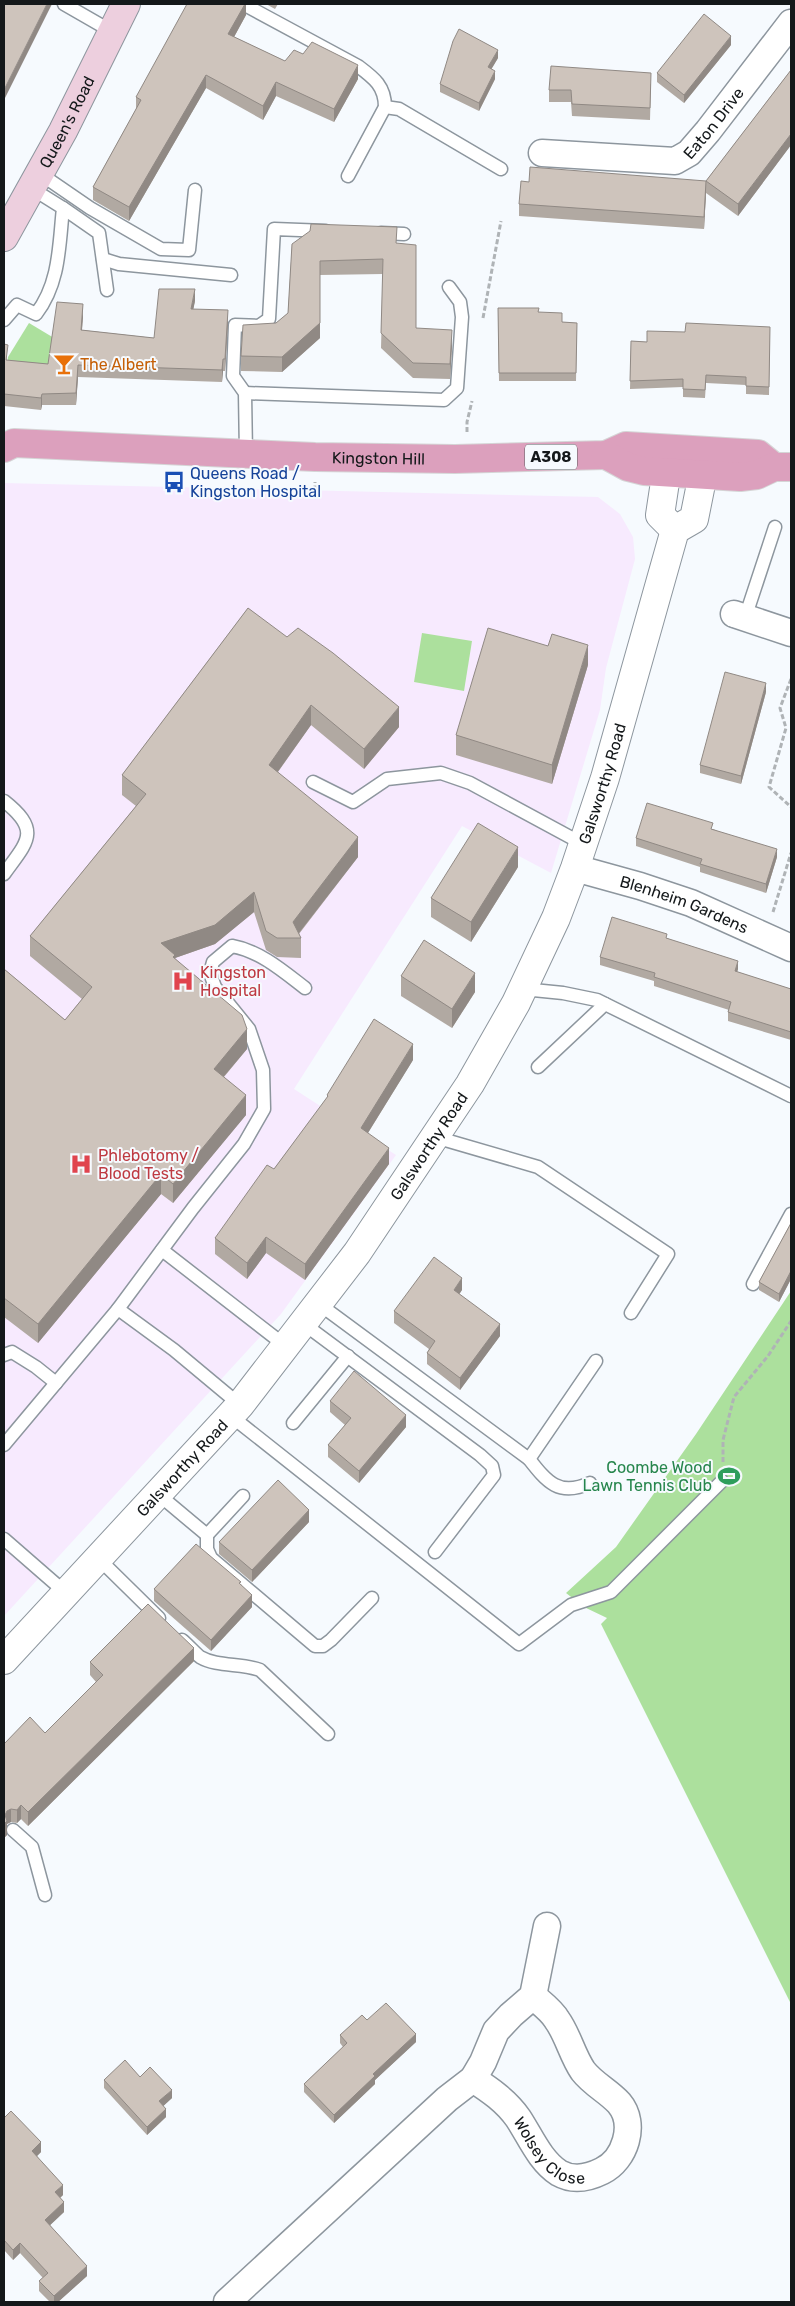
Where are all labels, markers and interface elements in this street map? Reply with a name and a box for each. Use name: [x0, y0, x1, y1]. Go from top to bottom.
street label: Queen's Road: [35, 73, 99, 171]
street label: Eaton Drive: [679, 84, 748, 163]
bar icon: The Albert: [51, 351, 77, 377]
place label: The Albert: [80, 355, 157, 374]
road number: A308: [525, 444, 577, 470]
street label: Kingston Hill: [332, 448, 425, 469]
place label: Queens Road / Kingston Hospital: [190, 464, 321, 501]
bus stop icon: Queens Road / Kingston Hospital: [161, 469, 187, 495]
street label: Galsworthy Road: [575, 721, 630, 846]
street label: Blenheim Gardens: [618, 872, 751, 937]
place label: Kingston Hospital: [200, 963, 266, 1000]
hospital icon: Kingston Hospital: [170, 968, 196, 994]
street label: Galsworthy Road: [386, 1089, 472, 1204]
place label: Phlebotomy / Blood Tests: [98, 1146, 199, 1183]
hospital icon: Phlebotomy / Blood Tests: [68, 1151, 94, 1177]
street label: Galsworthy Road: [133, 1416, 232, 1521]
place label: Coombe Wood Lawn Tennis Club: [582, 1458, 712, 1495]
sports icon: Coombe Wood Lawn Tennis Club: [716, 1463, 742, 1489]
street label: Wolsey Close: [510, 2113, 586, 2188]

